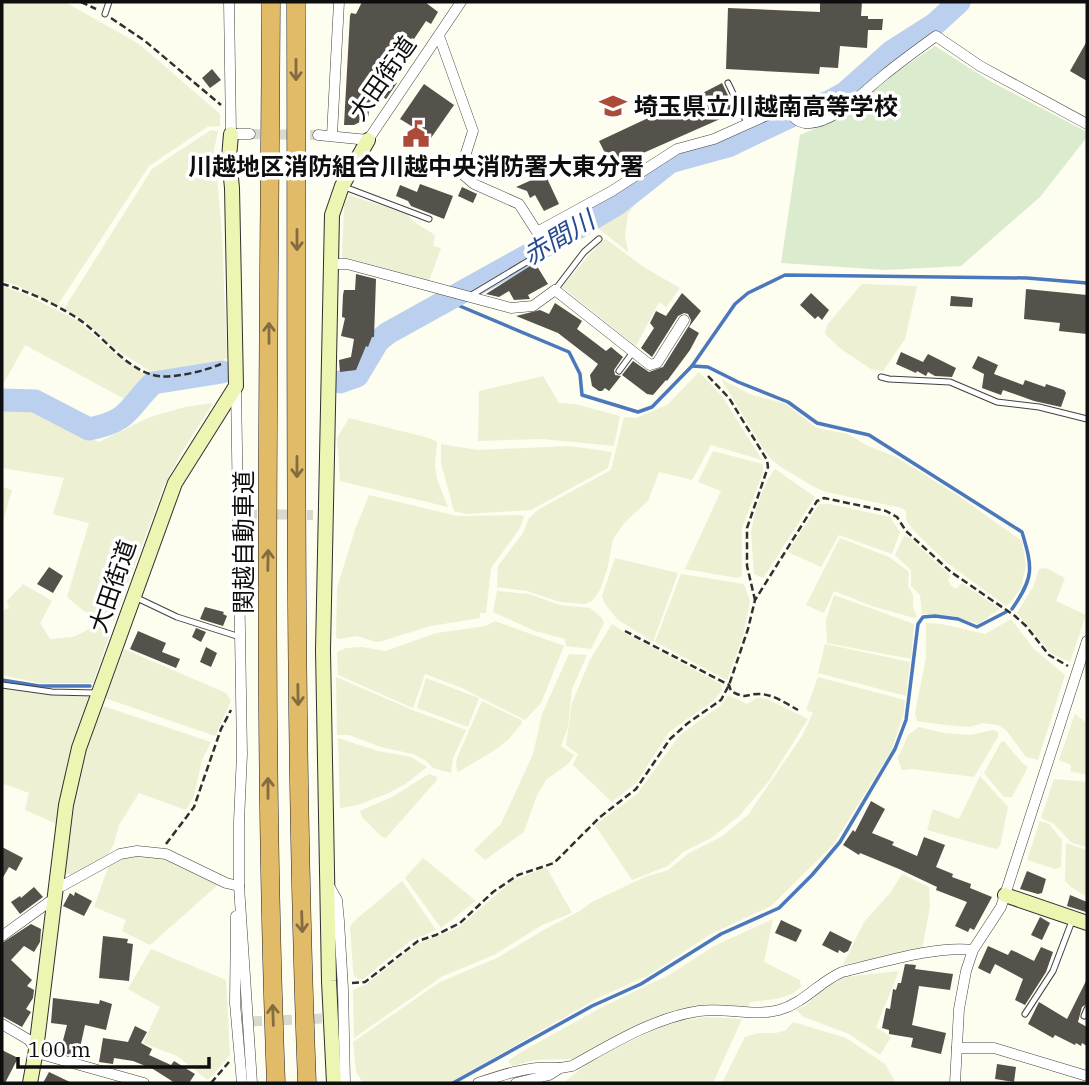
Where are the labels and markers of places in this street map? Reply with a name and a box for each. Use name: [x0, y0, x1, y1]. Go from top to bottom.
place label: 埼玉県立川越南高等学校: [634, 90, 898, 122]
school or university icon: 埼玉県立川越南高等学校: [598, 91, 628, 121]
public building icon: 川越地区消防組合川越中央消防署大東分署: [401, 119, 431, 149]
place label: 川越地区消防組合川越中央消防署大東分署: [188, 150, 644, 182]

